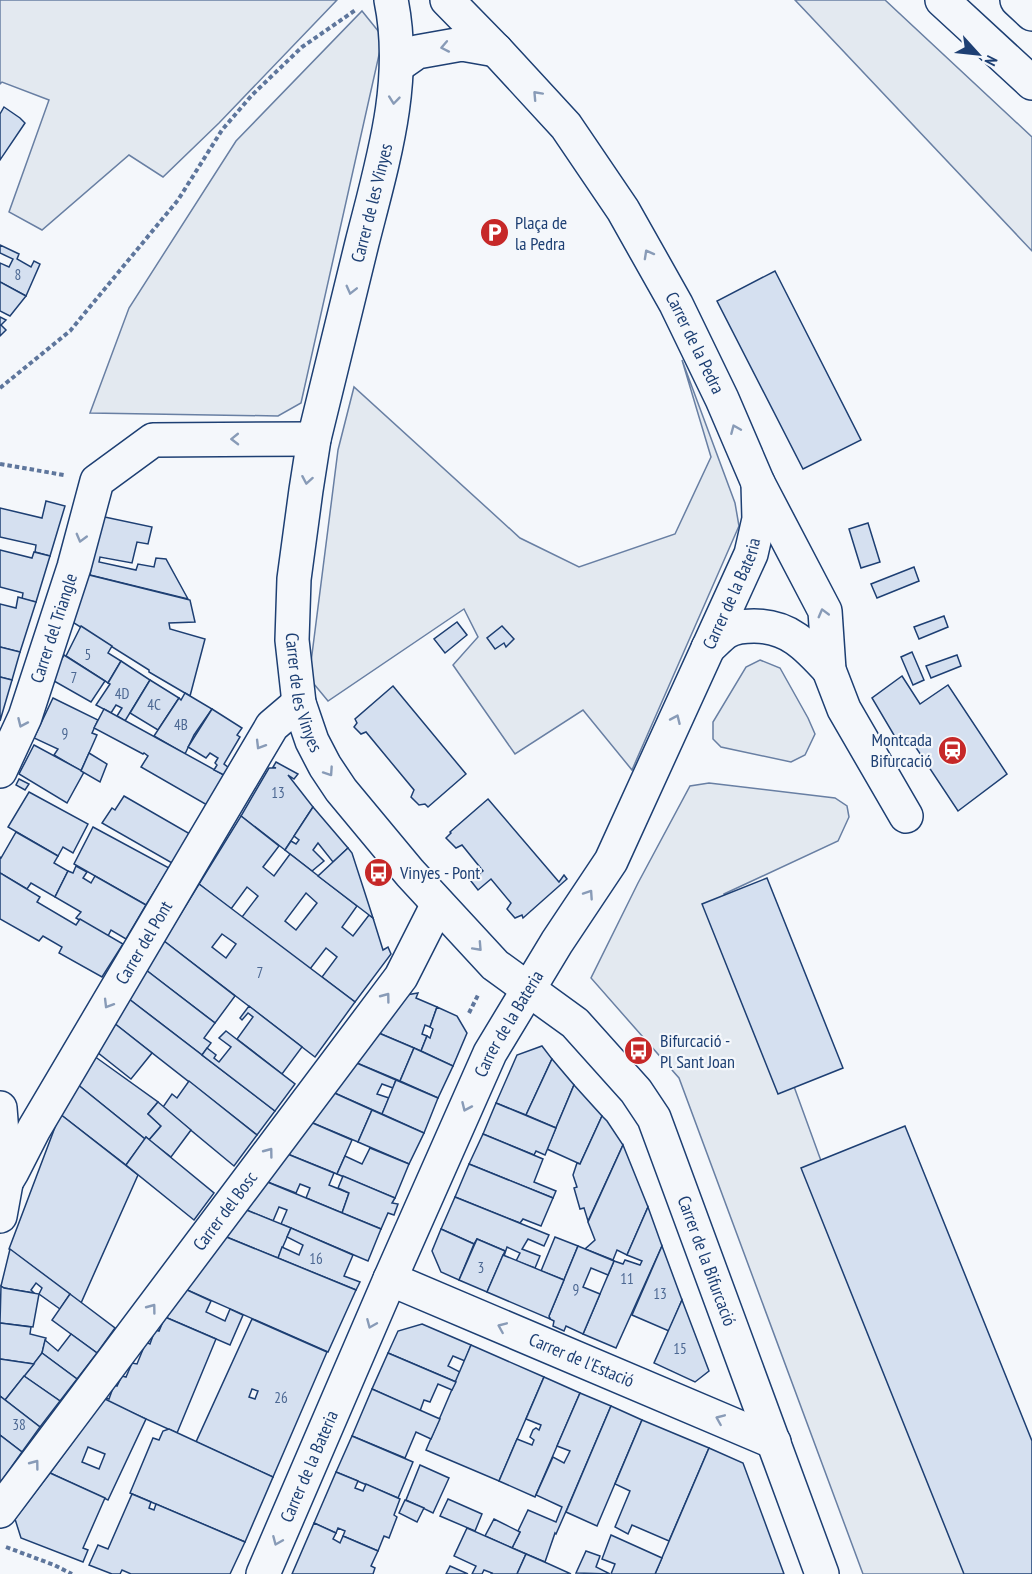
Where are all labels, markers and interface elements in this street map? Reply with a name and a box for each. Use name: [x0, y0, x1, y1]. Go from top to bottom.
north arrow: [948, 24, 1008, 84]
one-way arrow: [440, 40, 450, 53]
text: N: [980, 52, 1002, 69]
one-way arrow: [533, 91, 544, 101]
one-way arrow: [388, 95, 401, 104]
street label: Carrer de les Vinyes: [346, 141, 397, 265]
place label: Plaça de la Pedra: [515, 211, 567, 255]
parking icon: Plaça de la Pedra: [478, 217, 510, 249]
one-way arrow: [644, 250, 655, 261]
house number: 8: [15, 265, 21, 284]
one-way arrow: [345, 285, 358, 295]
street label: Carrer de la Pedra: [661, 288, 730, 397]
one-way arrow: [730, 424, 742, 435]
one-way arrow: [230, 433, 239, 445]
one-way arrow: [301, 474, 314, 484]
one-way arrow: [76, 533, 89, 543]
street label: Carrer de la Bateria: [697, 536, 765, 653]
street label: Carrer del Triangle: [25, 570, 82, 686]
one-way arrow: [818, 608, 831, 618]
street label: Carrer de les Vinyes: [281, 632, 328, 756]
house number: 5: [85, 645, 91, 664]
house number: 7: [71, 668, 77, 687]
house number: 4D: [115, 684, 129, 703]
house number: 4C: [147, 695, 161, 714]
house number: 4B: [174, 715, 188, 734]
one-way arrow: [668, 715, 680, 726]
one-way arrow: [17, 717, 29, 728]
house number: 9: [62, 724, 68, 743]
place label: Montcada Bifurcació: [871, 728, 932, 772]
station icon: Montcada Bifurcació: [937, 734, 969, 766]
one-way arrow: [256, 739, 268, 749]
one-way arrow: [322, 765, 333, 776]
house number: 13: [271, 783, 285, 802]
bus stop icon: Vinyes - Pont: [363, 857, 395, 889]
place label: Vinyes - Pont: [399, 861, 480, 884]
one-way arrow: [582, 889, 593, 900]
street label: Carrer del Pont: [110, 897, 177, 988]
one-way arrow: [471, 940, 482, 951]
house number: 7: [257, 963, 263, 982]
street label: Carrer de la Bateria: [469, 966, 548, 1080]
one-way arrow: [379, 992, 390, 1003]
one-way arrow: [104, 998, 115, 1008]
place label: Bifurcació - Pl Sant Joan: [660, 1029, 735, 1073]
bus stop icon: Bifurcació - Pl Sant Joan: [623, 1035, 655, 1067]
one-way arrow: [462, 1100, 474, 1111]
one-way arrow: [262, 1148, 273, 1159]
street label: Carrer del Bosc: [188, 1166, 262, 1255]
street label: Carrer de la Bifurcació: [673, 1192, 742, 1329]
house number: 16: [309, 1249, 323, 1268]
house number: 3: [478, 1258, 484, 1277]
house number: 11: [620, 1269, 634, 1288]
house number: 9: [573, 1280, 579, 1299]
house number: 13: [653, 1284, 667, 1303]
one-way arrow: [145, 1304, 156, 1315]
one-way arrow: [366, 1317, 378, 1328]
one-way arrow: [497, 1322, 508, 1334]
street label: Carrer de l'Estació: [526, 1327, 638, 1392]
house number: 15: [673, 1339, 687, 1358]
house number: 26: [274, 1388, 288, 1407]
street label: Carrer de la Bateria: [275, 1407, 343, 1526]
one-way arrow: [715, 1414, 726, 1426]
house number: 38: [12, 1415, 26, 1434]
one-way arrow: [28, 1460, 39, 1471]
one-way arrow: [272, 1535, 284, 1546]

